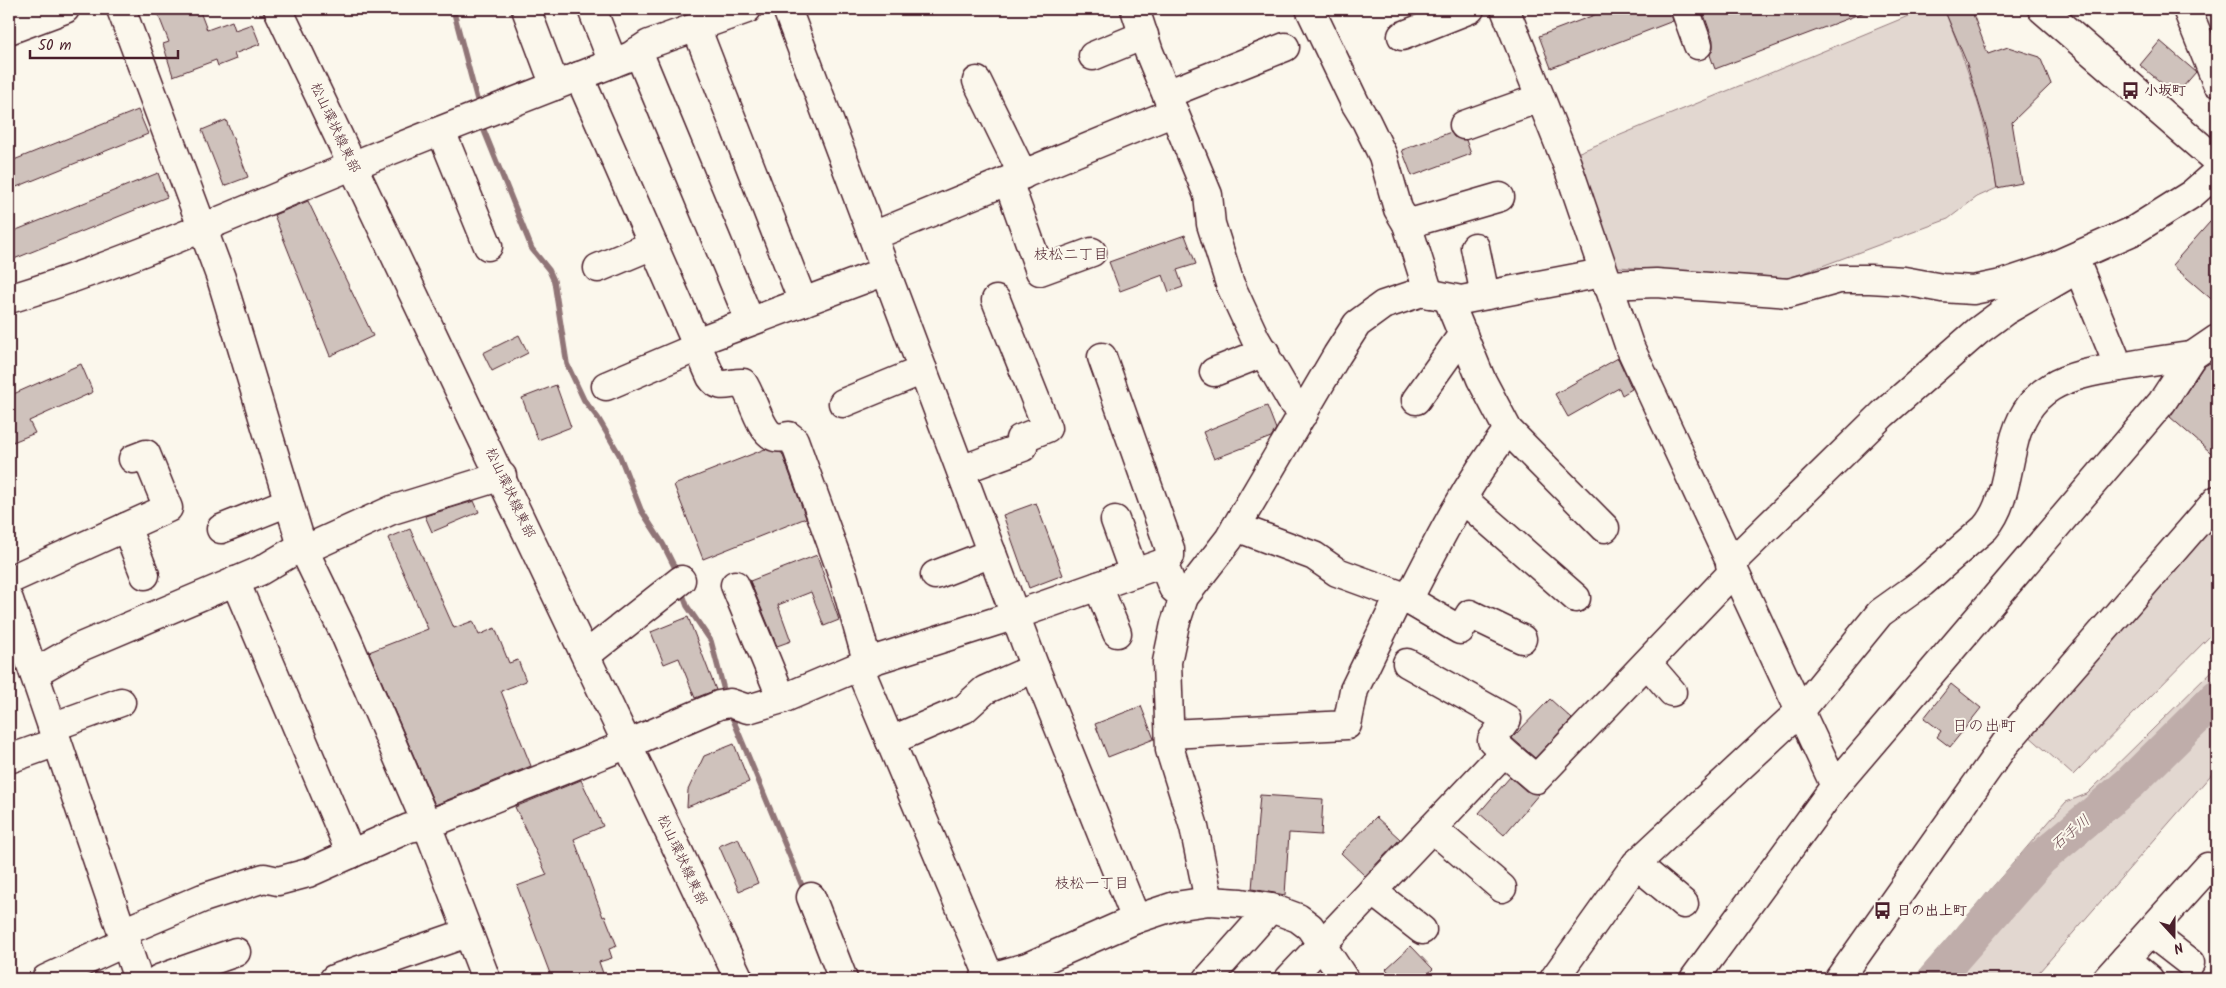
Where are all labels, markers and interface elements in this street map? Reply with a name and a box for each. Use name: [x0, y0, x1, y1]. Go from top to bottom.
scale bar: [30, 28, 178, 60]
text: 50 m: [38, 34, 72, 58]
street label: 松山環状線東部: [304, 79, 366, 177]
place label: 小坂町: [2144, 80, 2186, 102]
bus stop icon: 小坂町: [2120, 81, 2140, 101]
district label: 枝松二丁目: [1033, 243, 1109, 267]
street label: 松山環状線東部: [479, 444, 541, 542]
district label: 日の出町: [1952, 714, 2016, 739]
water label: 石手川: [2046, 809, 2096, 857]
street label: 松山環状線東部: [651, 811, 713, 909]
district label: 枝松一丁目: [1054, 872, 1130, 896]
place label: 日の出上町: [1897, 900, 1967, 922]
bus stop icon: 日の出上町: [1873, 901, 1893, 921]
north arrow: [2148, 910, 2198, 960]
text: N: [2170, 935, 2186, 959]

